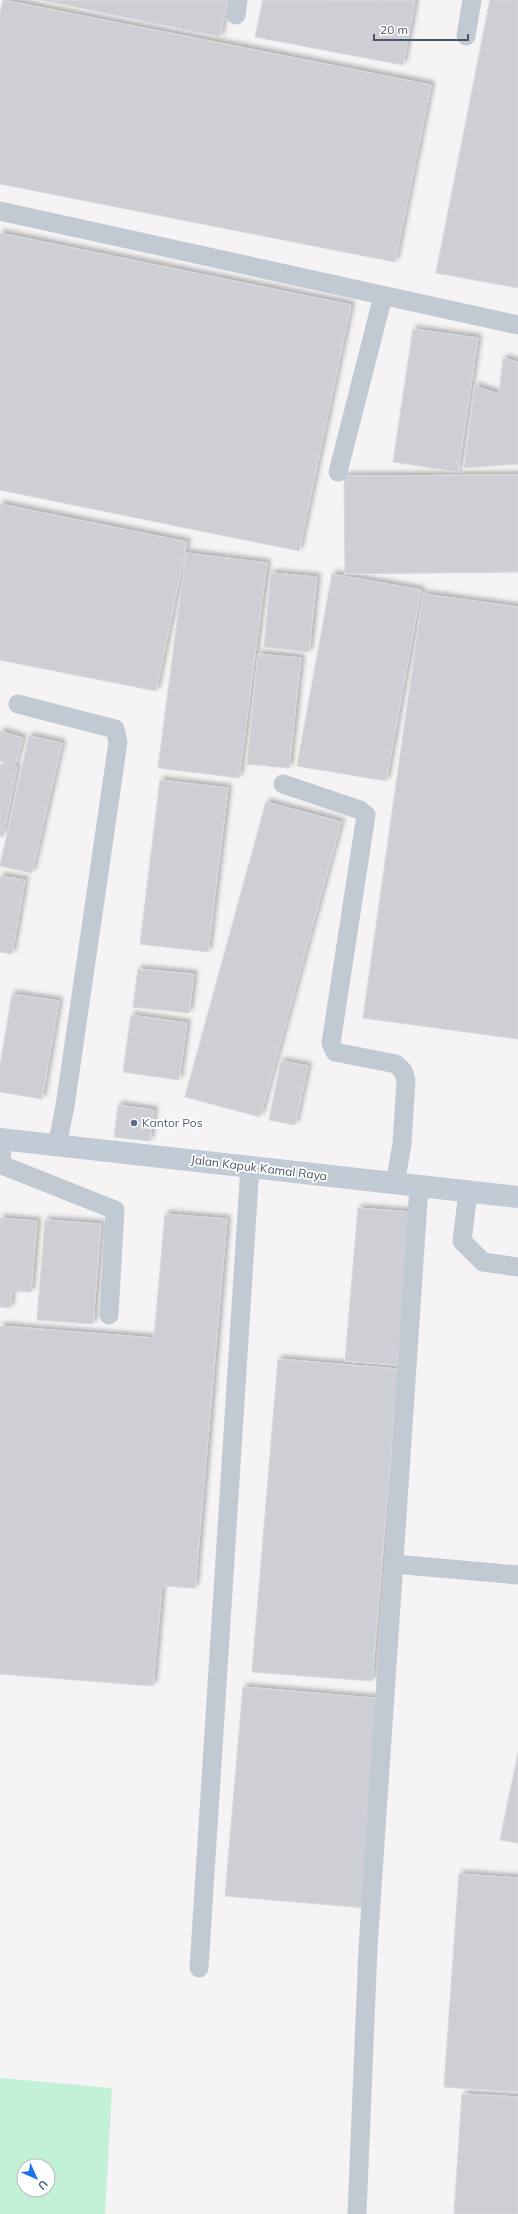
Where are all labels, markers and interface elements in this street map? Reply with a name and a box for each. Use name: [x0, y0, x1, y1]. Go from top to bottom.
scale bar: [374, 16, 468, 42]
text: 20 m: [380, 22, 408, 37]
place label: Kantor Pos: [142, 1115, 203, 1130]
marker: Kantor Pos: [129, 1118, 139, 1128]
street label: Jalan Kapuk Kamal Raya: [190, 1152, 328, 1183]
north arrow: [16, 2158, 56, 2198]
text: U: [35, 2177, 51, 2193]

